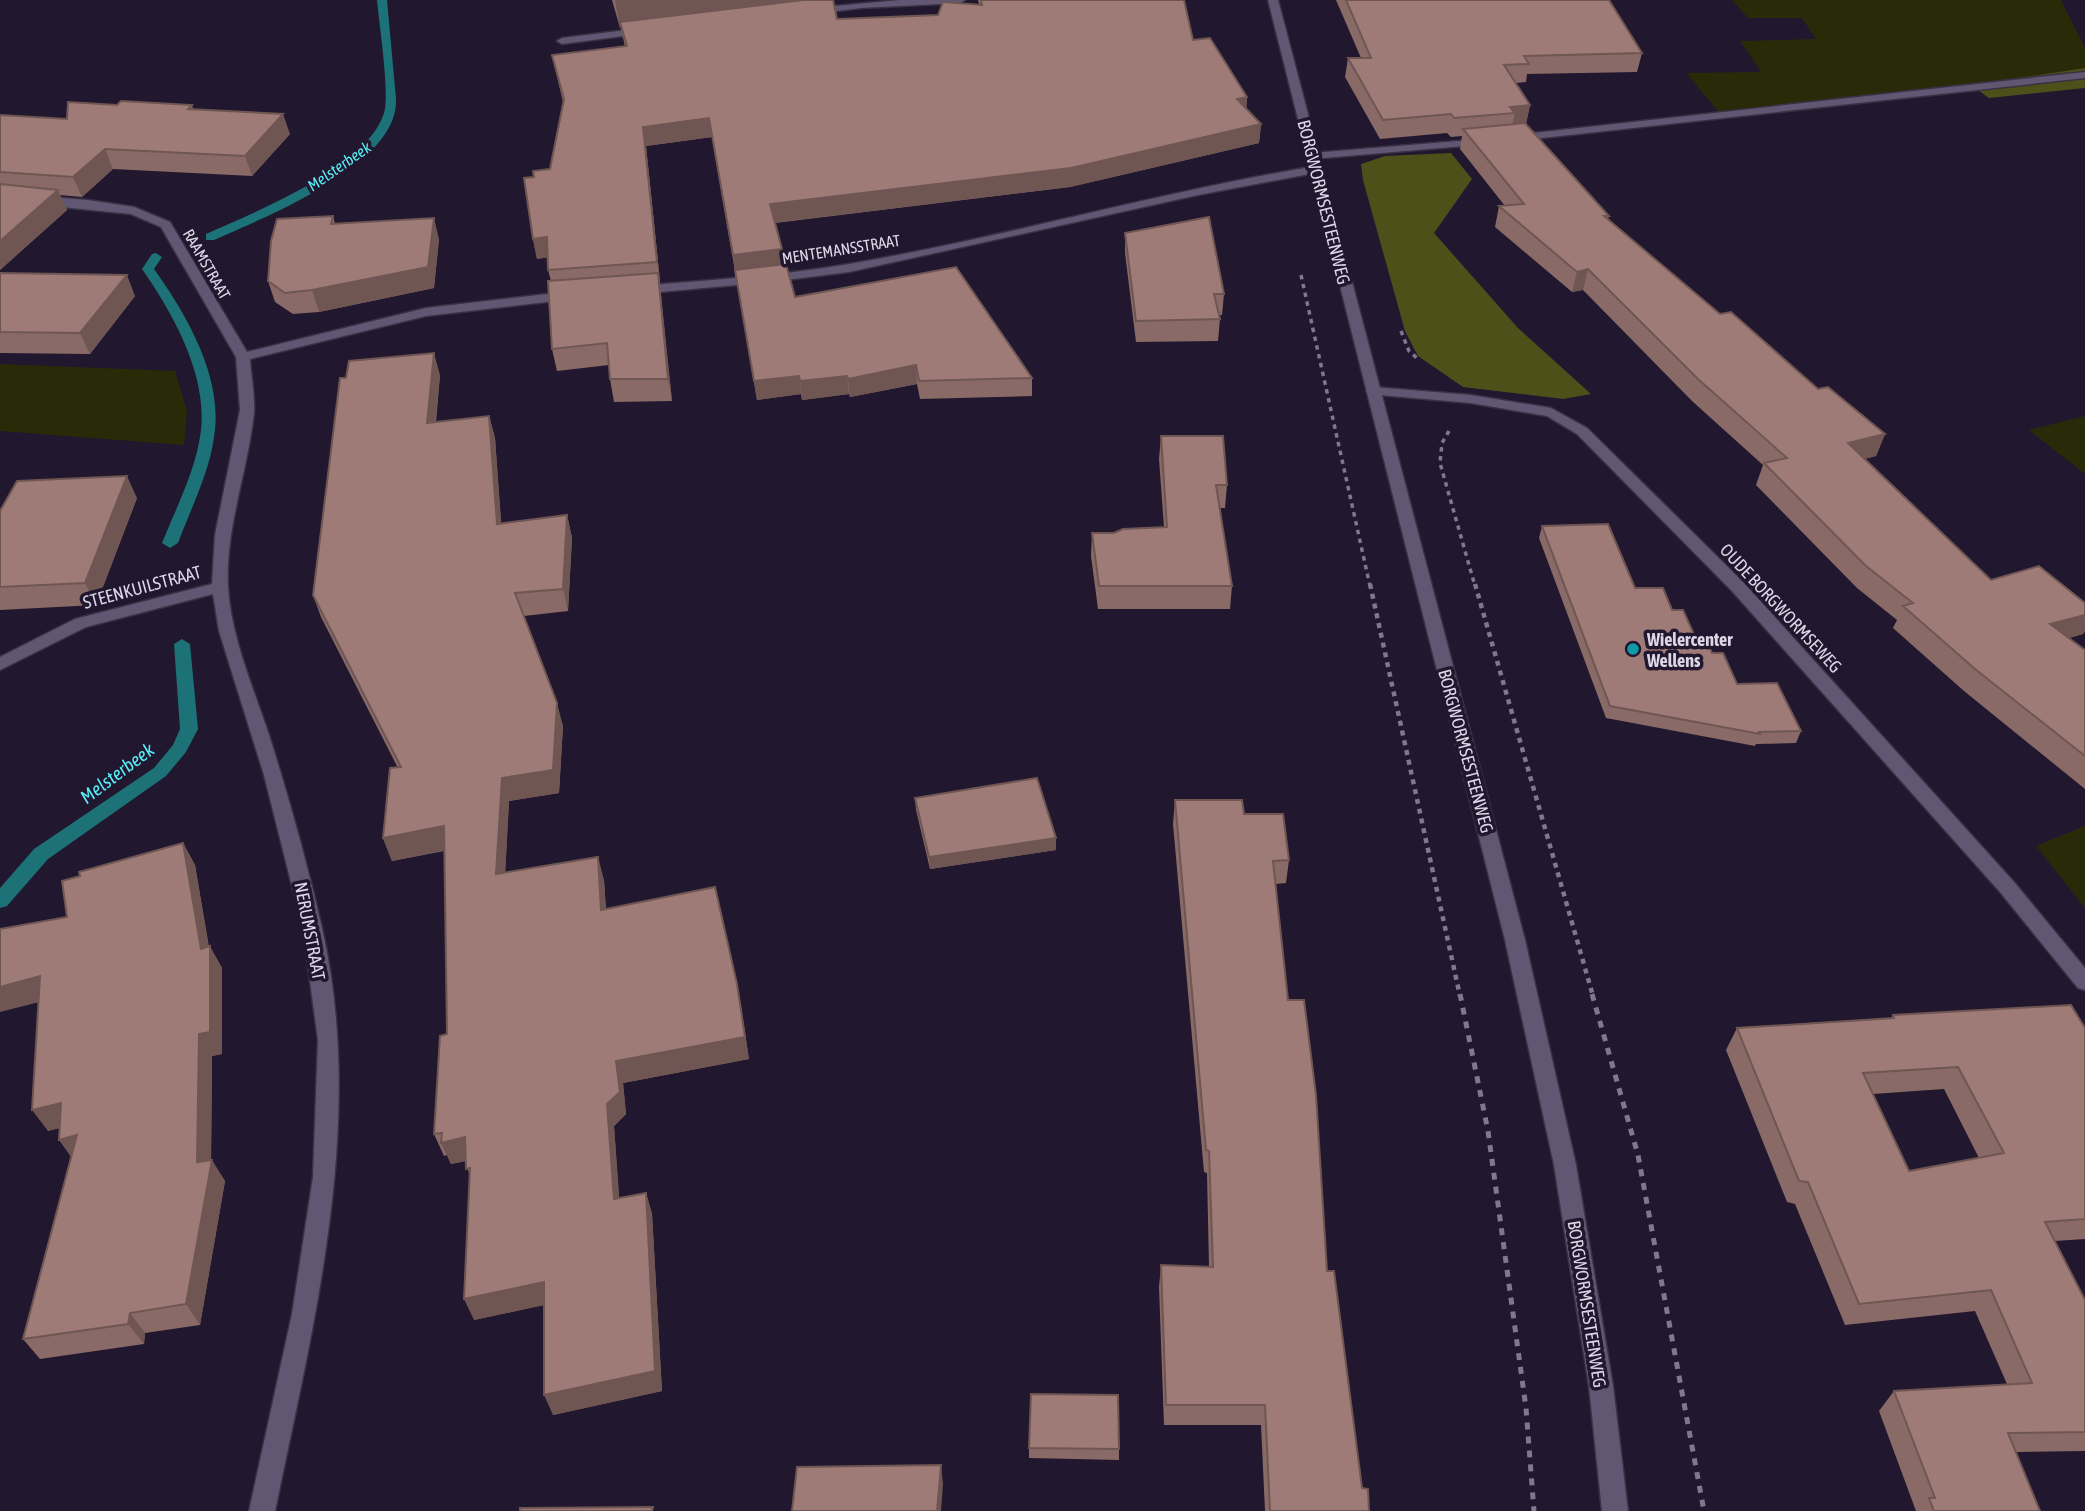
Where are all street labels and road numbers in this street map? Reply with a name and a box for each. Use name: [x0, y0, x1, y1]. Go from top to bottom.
street label: BORGWORMSESTEENWEG: [1293, 118, 1355, 286]
street label: RAAMSTRAAT: [180, 226, 234, 302]
street label: MENTEMANSSTRAAT: [781, 231, 901, 267]
street label: OUDE BORGWORMSEWEG: [1716, 539, 1846, 677]
street label: STEENKUILSTRAAT: [81, 561, 204, 613]
street label: BORGWORMSESTEENWEG: [1434, 667, 1498, 835]
street label: NERUMSTRAAT: [290, 880, 330, 982]
street label: BORGWORMSESTEENWEG: [1563, 1219, 1611, 1389]

